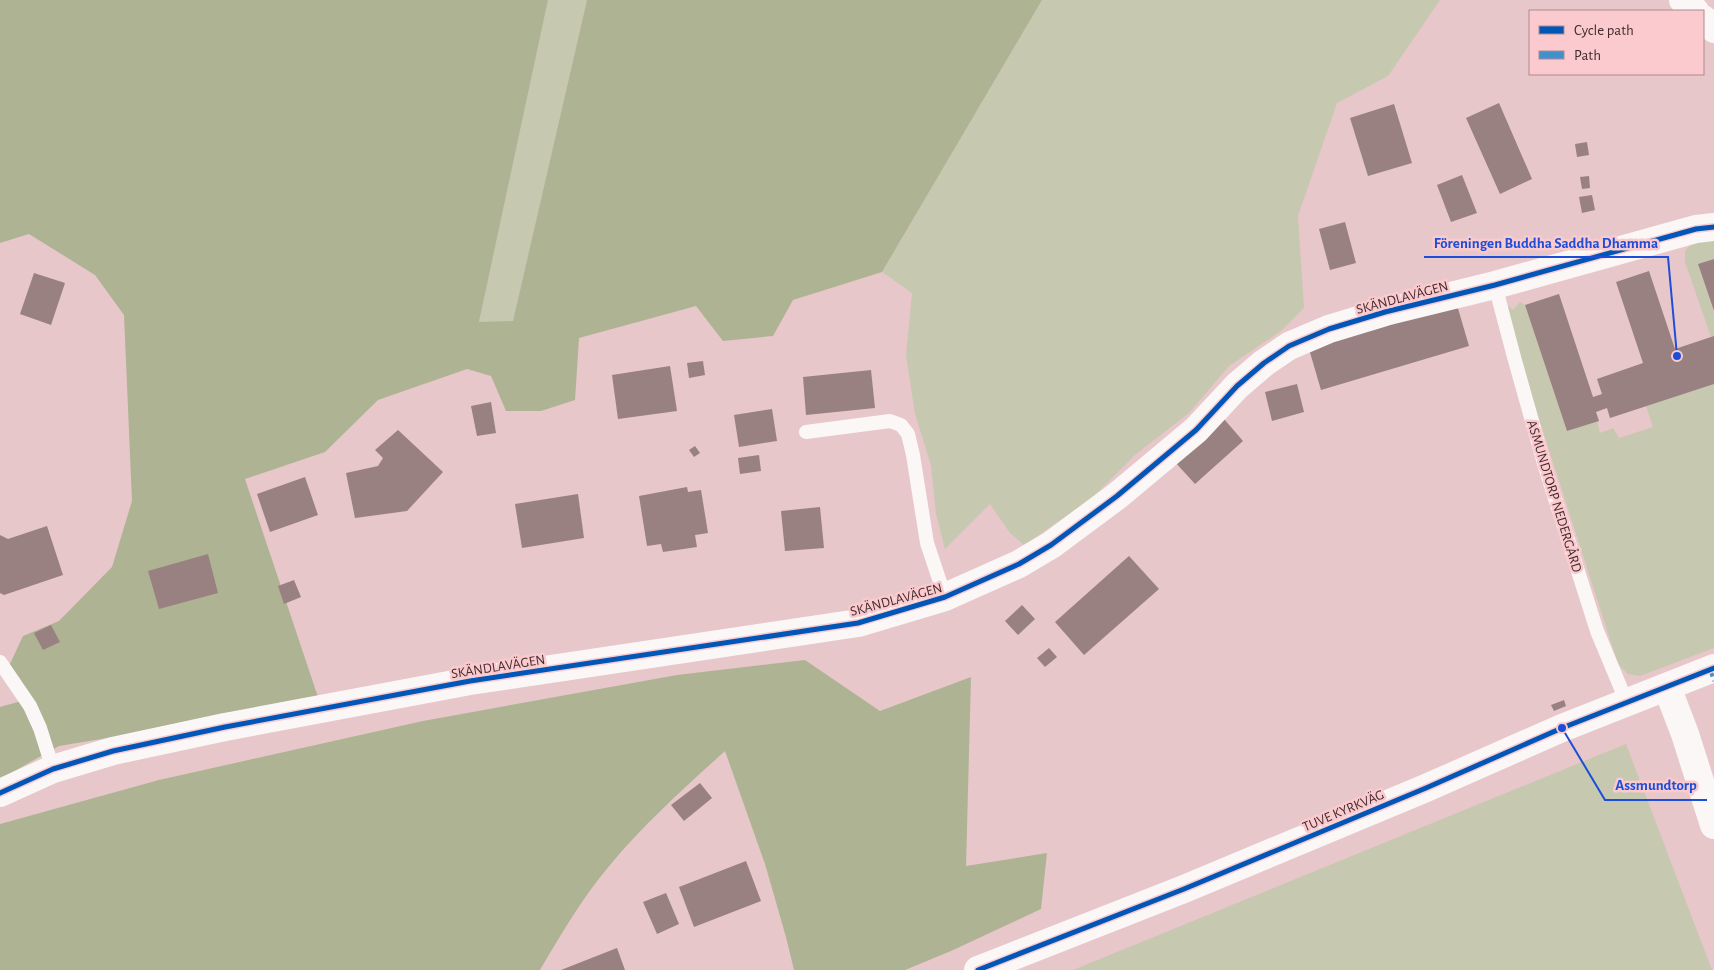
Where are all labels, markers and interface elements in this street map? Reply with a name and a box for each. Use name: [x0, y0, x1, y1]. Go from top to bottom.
legend: [1529, 10, 1704, 75]
text: Cycle path: [1574, 23, 1634, 38]
text: Path: [1574, 48, 1601, 63]
callout: Föreningen Buddha Saddha Dhamma: [1424, 227, 1668, 257]
text: Föreningen Buddha Saddha Dhamma: [1434, 236, 1658, 251]
street label: SKÄNDLAVÄGEN: [1354, 277, 1450, 317]
street label: ASMUNDTORP NEDERGÅRD: [1524, 418, 1586, 574]
street label: SKÄNDLAVÄGEN: [848, 579, 944, 619]
street label: SKÄNDLAVÄGEN: [450, 651, 546, 681]
callout: Assmundtorp: [1605, 770, 1707, 800]
text: Assmundtorp: [1615, 778, 1697, 793]
street label: TUVE KYRKVÄG: [1300, 786, 1386, 834]

